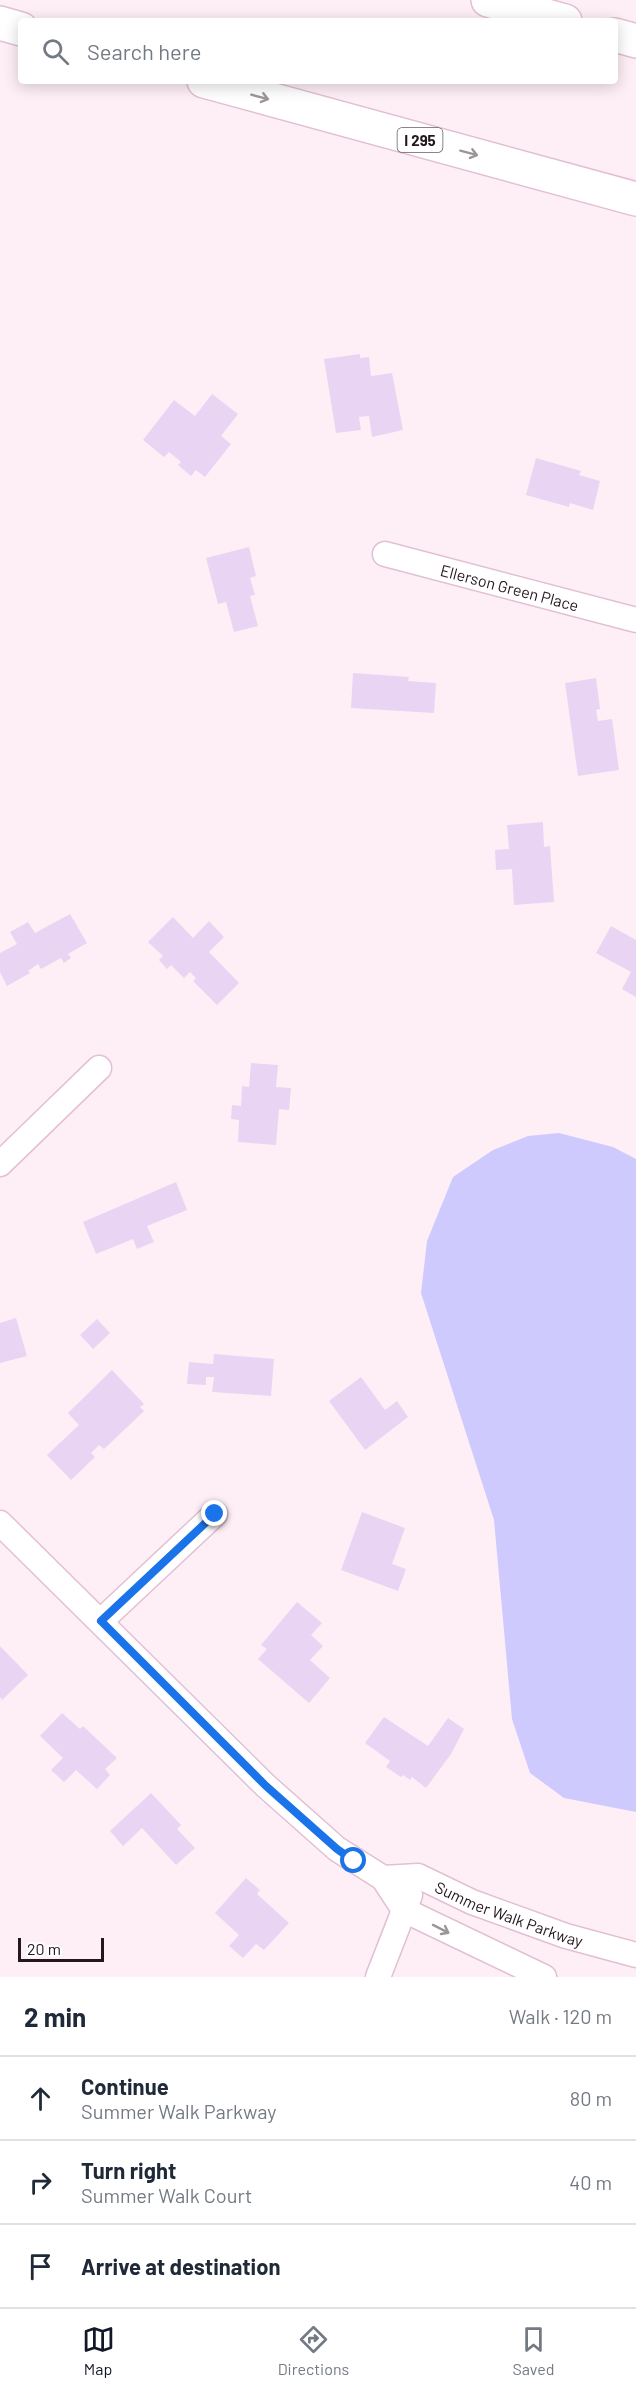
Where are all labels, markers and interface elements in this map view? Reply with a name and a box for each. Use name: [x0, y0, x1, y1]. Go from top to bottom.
search box: [18, 18, 618, 84]
icon: search: [39, 35, 72, 68]
text: Search here: [87, 38, 201, 64]
one-way arrow: [251, 91, 270, 103]
road number: I 295: [398, 128, 442, 152]
one-way arrow: [459, 148, 478, 159]
street label: Ellerson Green Place: [439, 560, 581, 614]
route end: [201, 1500, 227, 1526]
route start: [340, 1847, 366, 1873]
street label: Summer Walk Parkway: [432, 1876, 586, 1950]
one-way arrow: [431, 1924, 449, 1935]
scale bar: [18, 1935, 104, 1962]
text: 20 m: [27, 1939, 61, 1958]
text: 2 min: [24, 2001, 86, 2032]
text: Walk · 120 m: [509, 2004, 612, 2028]
text: Continue: [81, 2073, 169, 2099]
icon: ahead: [24, 2082, 57, 2115]
text: 80 m: [570, 2086, 612, 2110]
text: Summer Walk Parkway: [81, 2099, 277, 2123]
text: Turn right: [81, 2157, 176, 2183]
icon: right: [24, 2166, 57, 2199]
text: 40 m: [569, 2170, 612, 2194]
text: Summer Walk Court: [81, 2183, 252, 2207]
icon: arrive: [24, 2250, 57, 2283]
text: Arrive at destination: [81, 2253, 280, 2279]
tab: Map: [82, 2323, 115, 2378]
tab: Directions: [278, 2323, 349, 2378]
tab: Saved: [512, 2323, 554, 2378]

